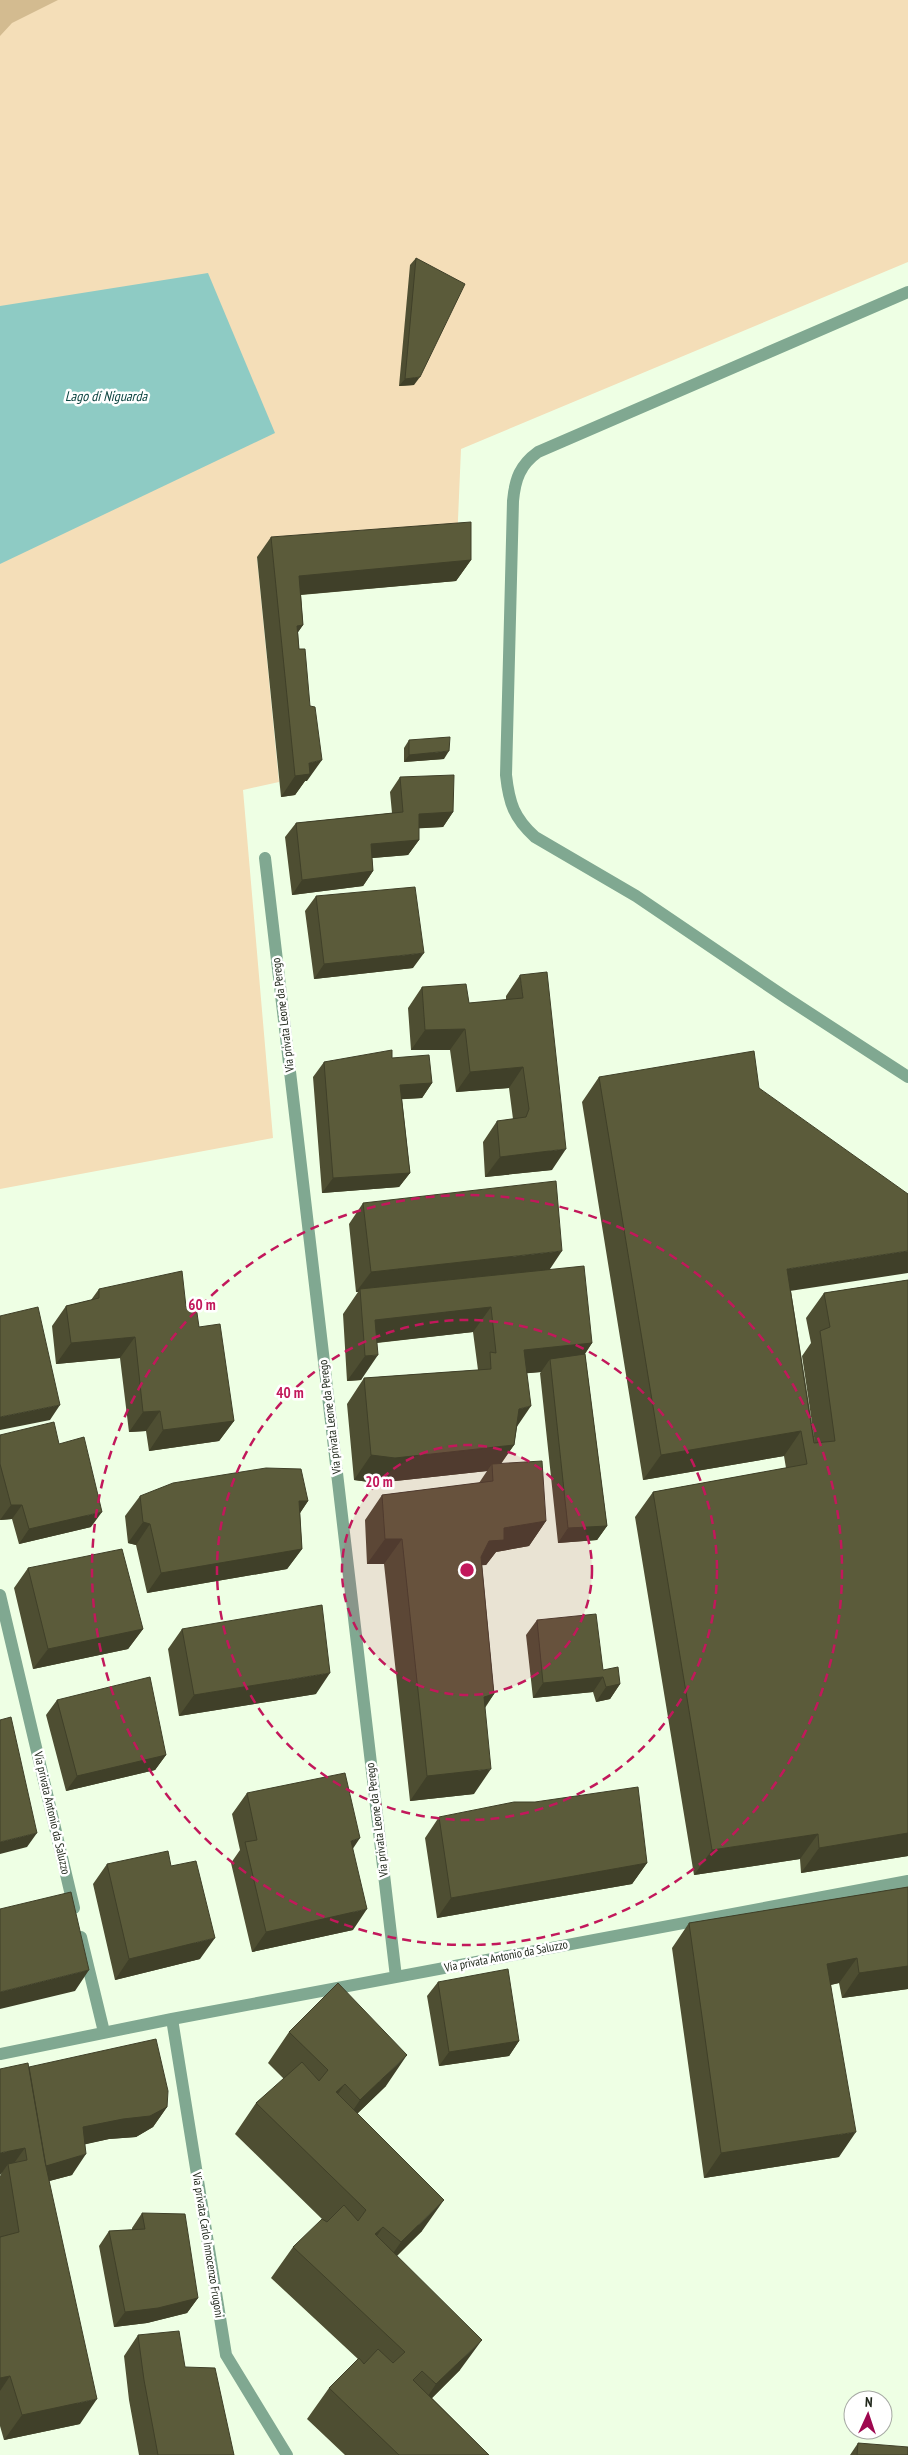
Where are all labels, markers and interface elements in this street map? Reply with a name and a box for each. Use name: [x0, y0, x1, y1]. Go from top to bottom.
water label: Lago di Niguarda: [65, 387, 148, 405]
street label: Via privata Leone da Perego: [268, 957, 297, 1074]
text: 60 m: [188, 1295, 216, 1314]
street label: Via privata Leone da Perego: [315, 1359, 344, 1476]
text: 40 m: [276, 1383, 304, 1402]
text: 20 m: [365, 1472, 393, 1491]
centre of rings: [458, 1561, 476, 1579]
street label: Via privata Antonio da Saluzzo: [31, 1749, 74, 1876]
street label: Via privata Leone da Perego: [362, 1762, 391, 1879]
street label: Via privata Antonio da Saluzzo: [442, 1936, 569, 1975]
street label: Via privata Carlo Innocenzo Frugoni: [189, 2170, 227, 2319]
north arrow: [843, 2390, 893, 2440]
text: N: [864, 2393, 873, 2411]

